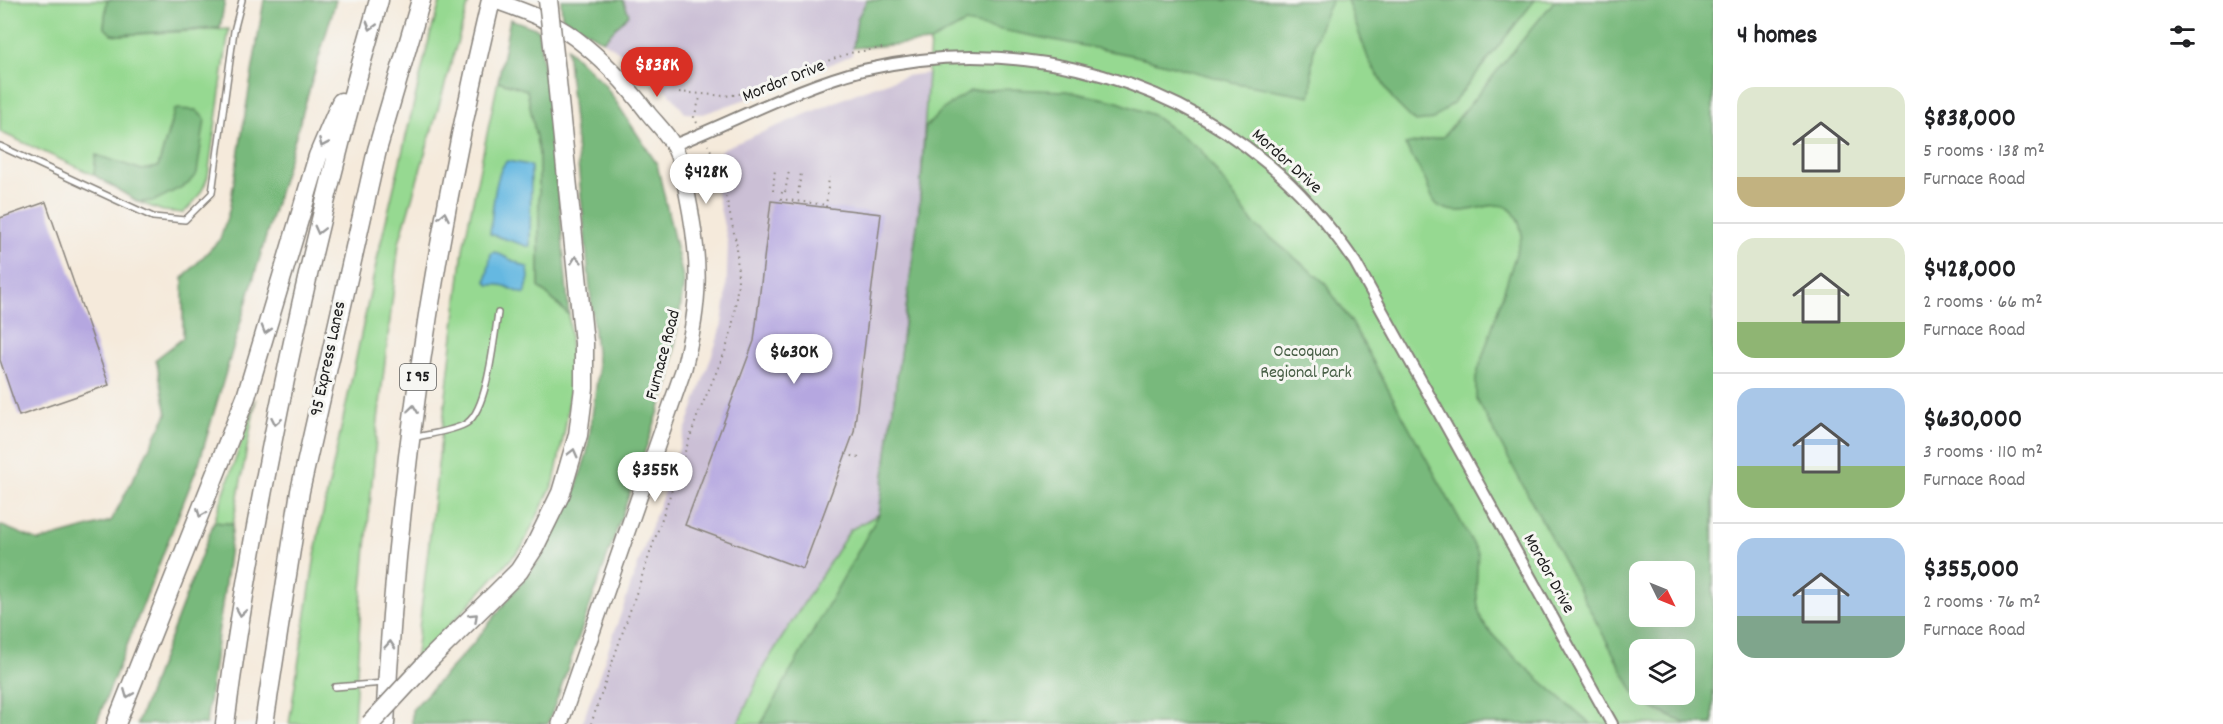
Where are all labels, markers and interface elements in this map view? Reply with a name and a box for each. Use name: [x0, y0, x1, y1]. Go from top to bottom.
text: 4 homes: [1737, 18, 1817, 55]
one-way arrow: [366, 20, 378, 31]
icon: filters: [2166, 20, 2199, 53]
pin: $838K: [615, 47, 699, 98]
text: $838K: [635, 52, 679, 80]
street label: Mordor Drive: [739, 54, 829, 110]
text: $838,000: [1923, 101, 2016, 138]
icon: home: [1785, 111, 1857, 183]
street label: Mordor Drive: [1245, 124, 1327, 201]
one-way arrow: [319, 137, 331, 148]
text: 5 rooms · 138 m²: [1923, 138, 2045, 166]
pin: $428K: [664, 154, 748, 205]
text: $428K: [684, 159, 728, 187]
text: Furnace Road: [1923, 166, 2025, 194]
one-way arrow: [437, 212, 450, 222]
one-way arrow: [313, 225, 326, 235]
text: $428,000: [1923, 252, 2016, 289]
one-way arrow: [570, 255, 583, 264]
icon: home: [1785, 262, 1857, 334]
text: 2 rooms · 66 m²: [1923, 289, 2043, 317]
street label: 95 Express Lanes: [305, 299, 353, 419]
street label: Furnace Road: [640, 307, 688, 403]
text: Furnace Road: [1923, 317, 2025, 345]
one-way arrow: [261, 324, 273, 335]
pin: $630K: [752, 334, 836, 385]
text: $630K: [770, 339, 818, 367]
park label: Occoquan Regional Park: [1260, 340, 1352, 386]
road number: I 95: [400, 364, 436, 390]
text: $630,000: [1923, 402, 2022, 439]
one-way arrow: [407, 404, 419, 413]
icon: home: [1785, 412, 1857, 484]
one-way arrow: [270, 415, 283, 425]
text: 3 rooms · 110 m²: [1923, 439, 2043, 467]
one-way arrow: [566, 448, 579, 458]
pin: $355K: [613, 452, 697, 503]
text: $355K: [632, 457, 678, 485]
text: Furnace Road: [1923, 467, 2025, 495]
one-way arrow: [196, 507, 208, 518]
street label: Mordor Drive: [1516, 530, 1580, 618]
text: $355,000: [1923, 552, 2019, 589]
north arrow: [1629, 561, 1695, 627]
map controls: [1629, 561, 1695, 705]
icon: home: [1785, 562, 1857, 634]
text: 2 rooms · 76 m²: [1923, 589, 2041, 617]
one-way arrow: [235, 607, 248, 617]
one-way arrow: [467, 613, 477, 624]
text: Furnace Road: [1923, 617, 2025, 645]
button: layers: [1629, 639, 1695, 705]
one-way arrow: [383, 640, 396, 649]
one-way arrow: [123, 688, 135, 699]

